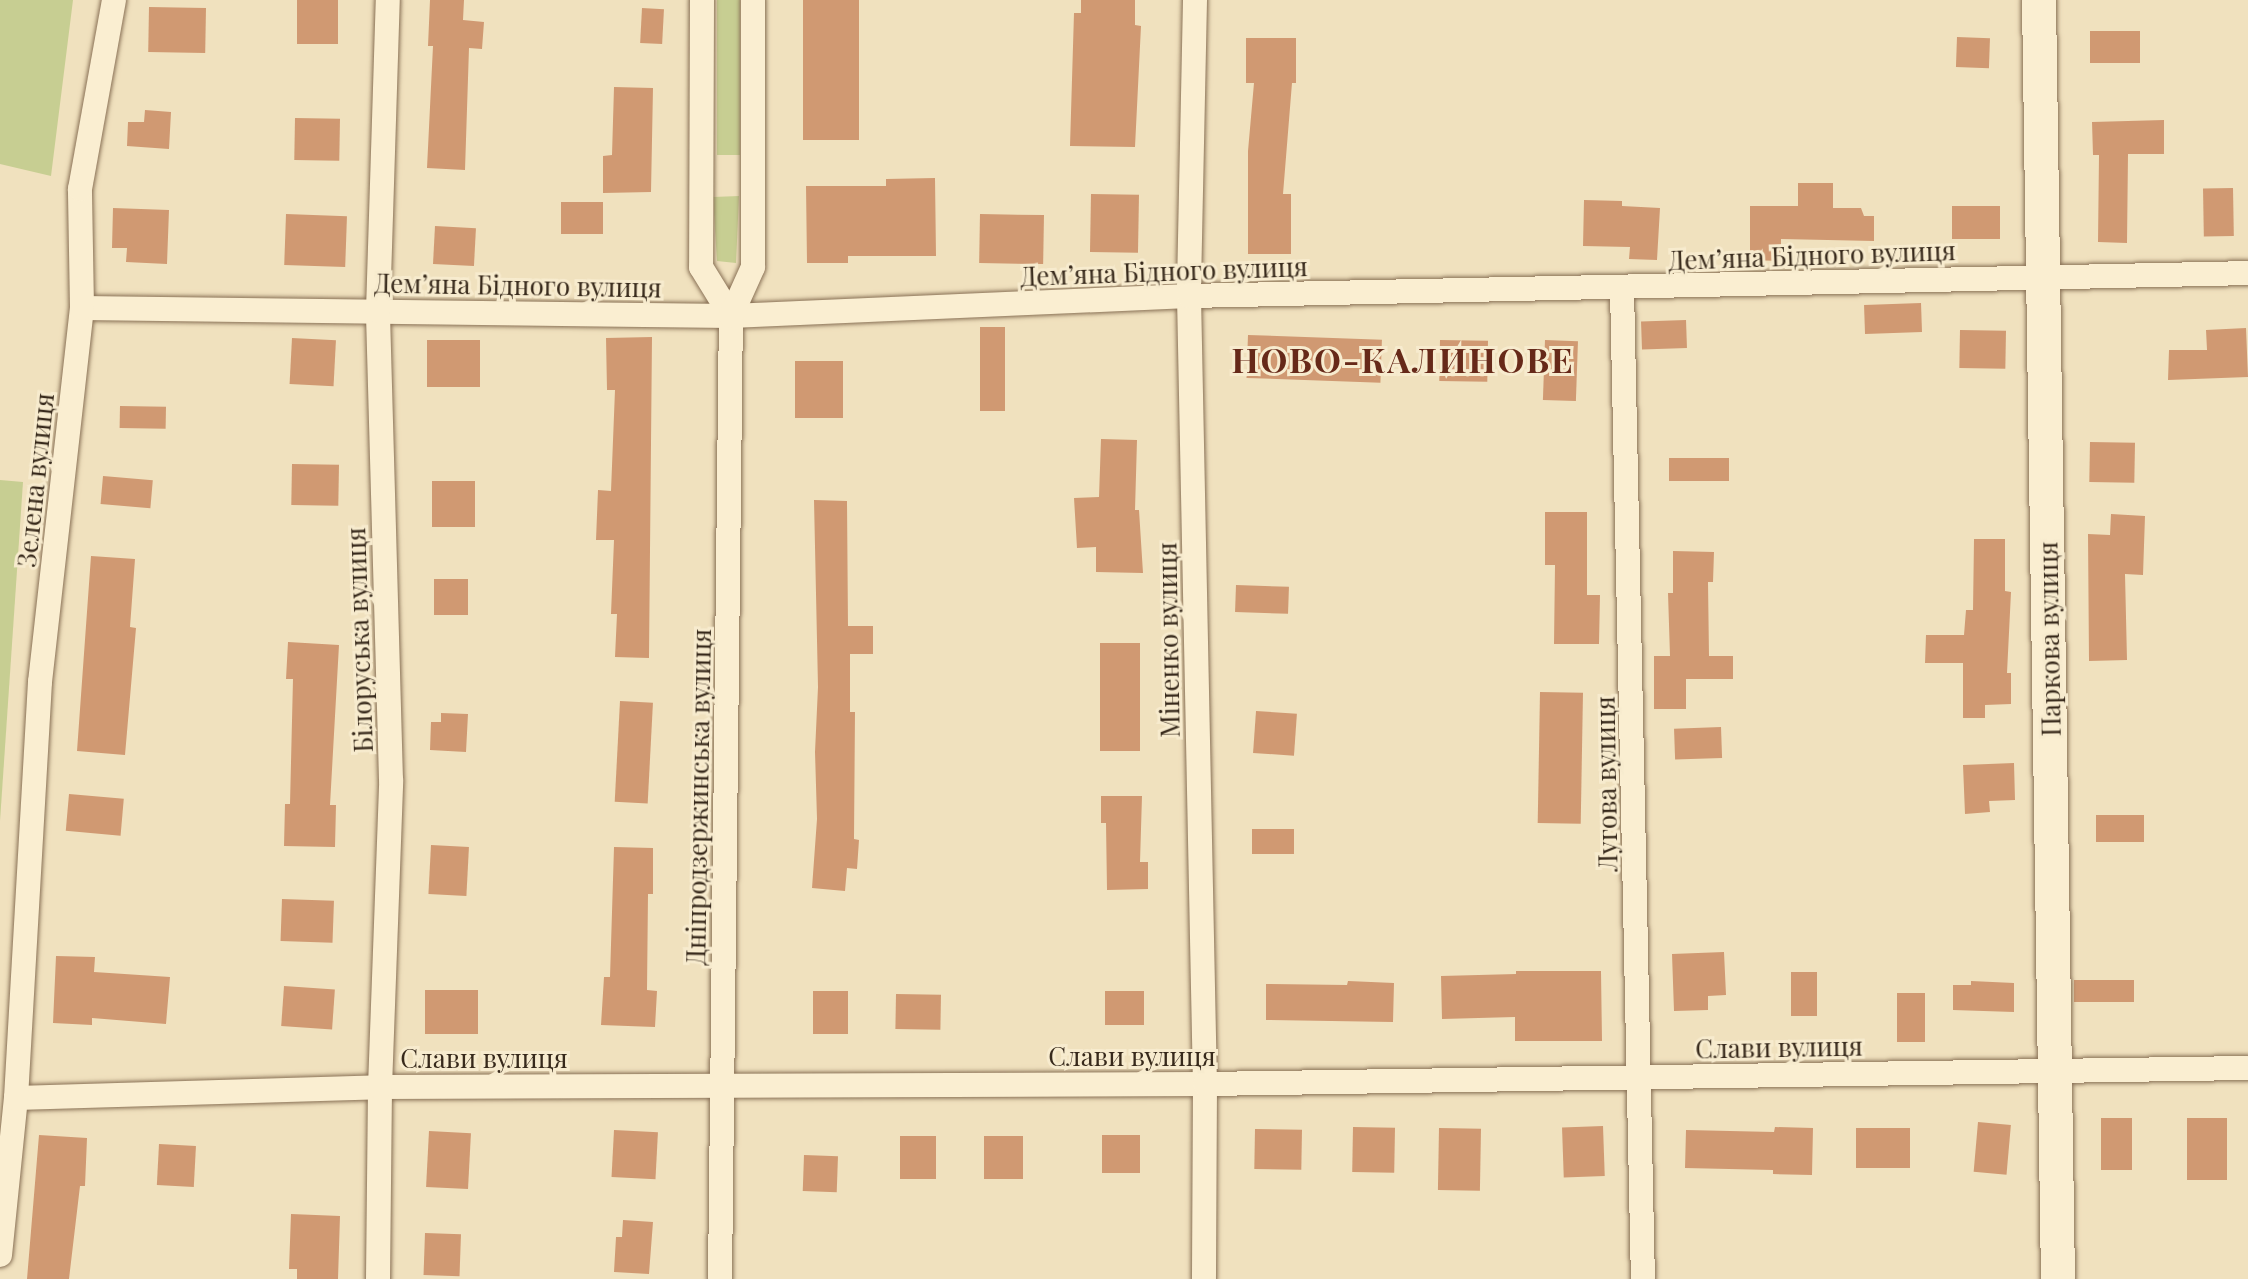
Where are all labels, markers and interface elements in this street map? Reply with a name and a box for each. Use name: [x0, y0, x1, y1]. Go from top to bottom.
street label: Дем’яна Бідного вулиця: [1668, 234, 1956, 276]
street label: Дем’яна Бідного вулиця: [1020, 250, 1308, 292]
street label: Дем’яна Бідного вулиця: [374, 267, 662, 303]
district label: НОВО-КАЛИНОВЕ: [1231, 340, 1575, 380]
street label: Зелена вулиця: [10, 391, 60, 569]
street label: Білоруська вулиця: [339, 527, 379, 753]
street label: Паркова вулиця: [2032, 541, 2066, 737]
street label: Міненко вулиця: [1151, 542, 1185, 738]
street label: Дніпродзержинська вулиця: [679, 628, 717, 966]
street label: Лугова вулиця: [1589, 696, 1623, 872]
street label: Слави вулиця: [1695, 1030, 1863, 1064]
street label: Слави вулиця: [1048, 1040, 1216, 1072]
street label: Слави вулиця: [400, 1042, 568, 1074]

